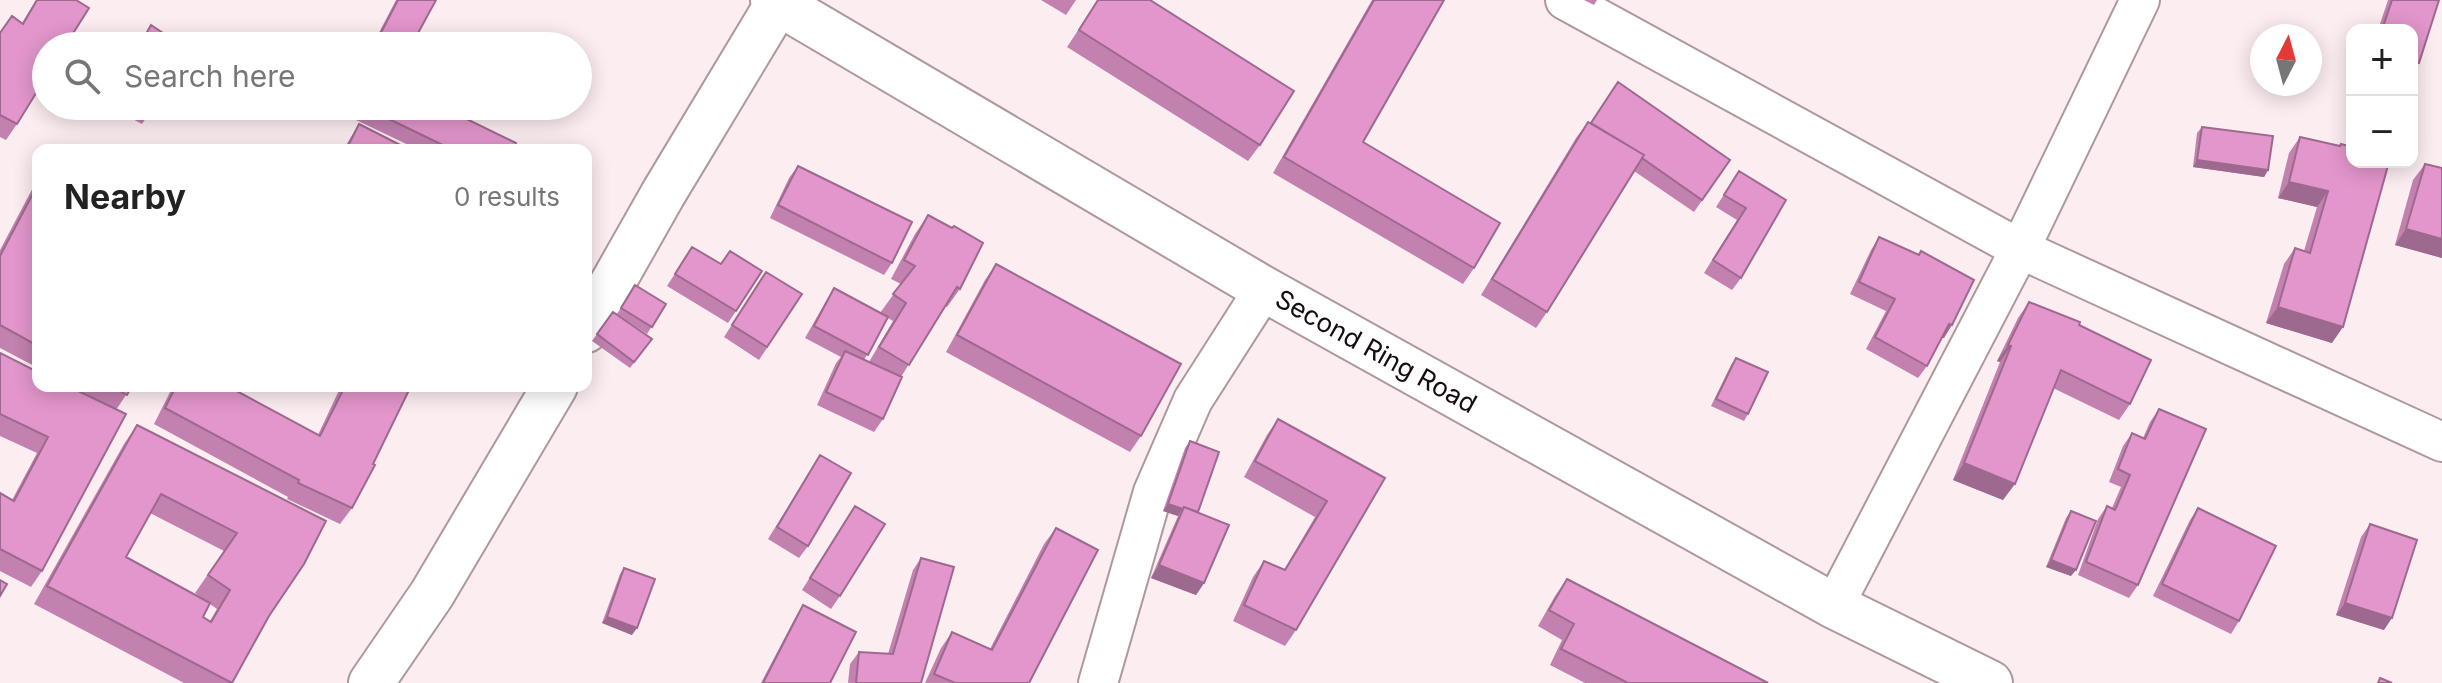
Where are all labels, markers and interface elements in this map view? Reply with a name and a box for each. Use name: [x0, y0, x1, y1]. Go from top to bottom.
north arrow: [2250, 24, 2322, 96]
map controls: [2346, 24, 2418, 168]
button: +: [2346, 24, 2418, 96]
search box: [32, 32, 592, 120]
icon: search: [60, 54, 104, 98]
text: Search here: [124, 58, 296, 94]
button: −: [2346, 96, 2418, 168]
text: Nearby: [64, 176, 186, 217]
text: 0 results: [454, 181, 560, 212]
street label: Second Ring Road: [1270, 283, 1482, 419]

